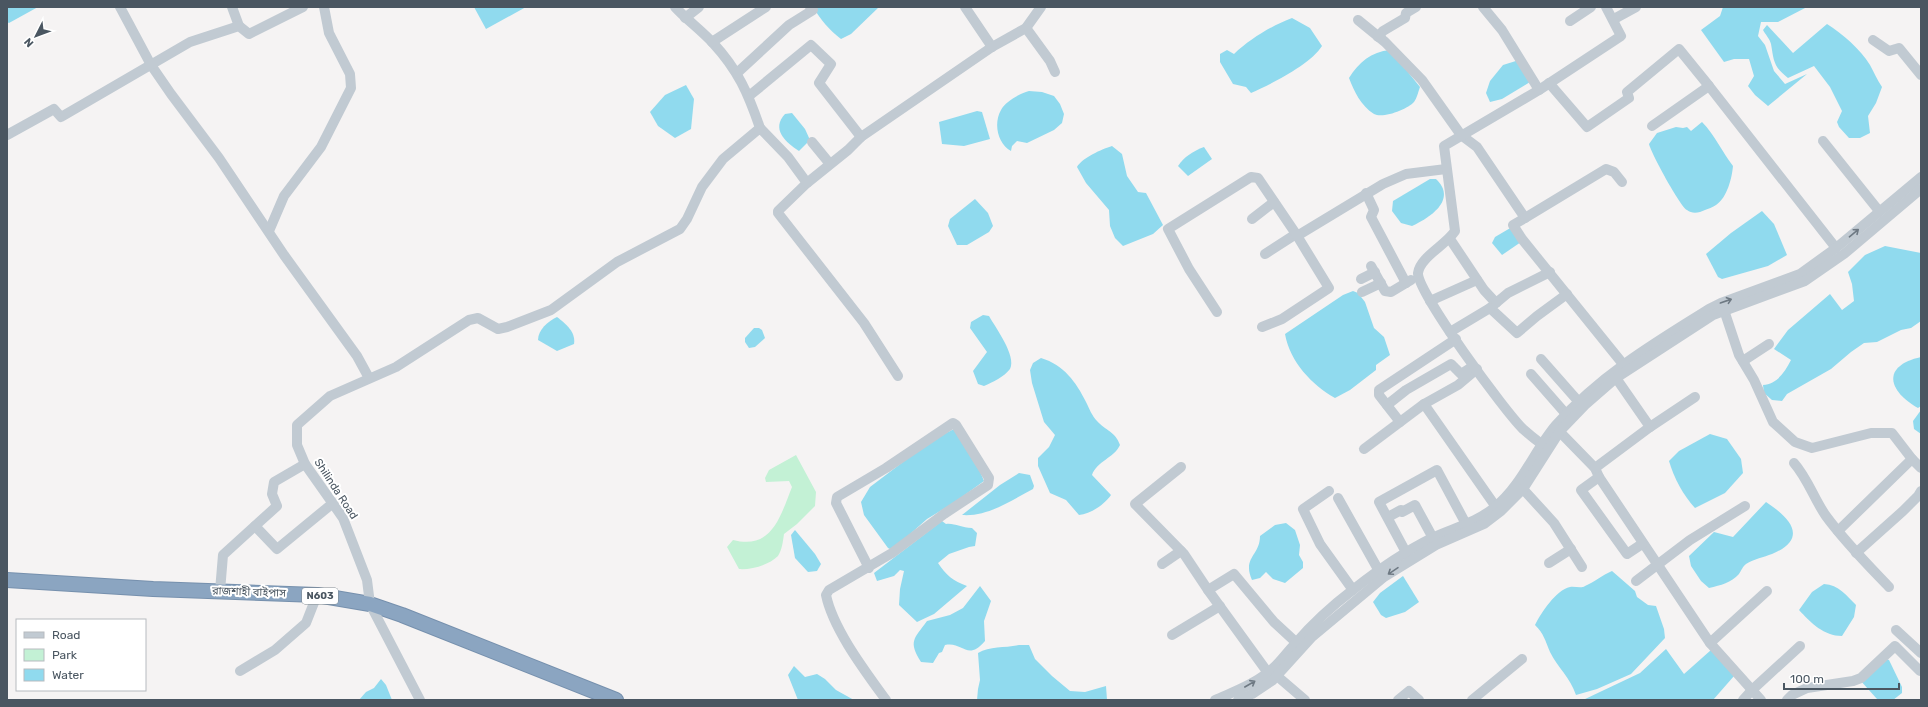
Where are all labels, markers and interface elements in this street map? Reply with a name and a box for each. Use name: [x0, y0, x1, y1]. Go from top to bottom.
north arrow: [16, 16, 56, 56]
text: N: [21, 35, 36, 50]
one-way arrow: [1848, 228, 1859, 237]
one-way arrow: [1719, 297, 1732, 304]
street label: Shilinda Road: [312, 456, 360, 522]
one-way arrow: [1388, 567, 1399, 575]
street label: রাজশাহী বাইপাস: [211, 584, 286, 600]
road number: N603: [302, 588, 338, 604]
legend: [16, 619, 146, 691]
text: Road: [52, 628, 80, 642]
text: Park: [52, 648, 78, 662]
scale bar: [1784, 665, 1899, 691]
text: Water: [52, 668, 84, 682]
text: 100 m: [1790, 672, 1824, 686]
one-way arrow: [1244, 680, 1256, 688]

